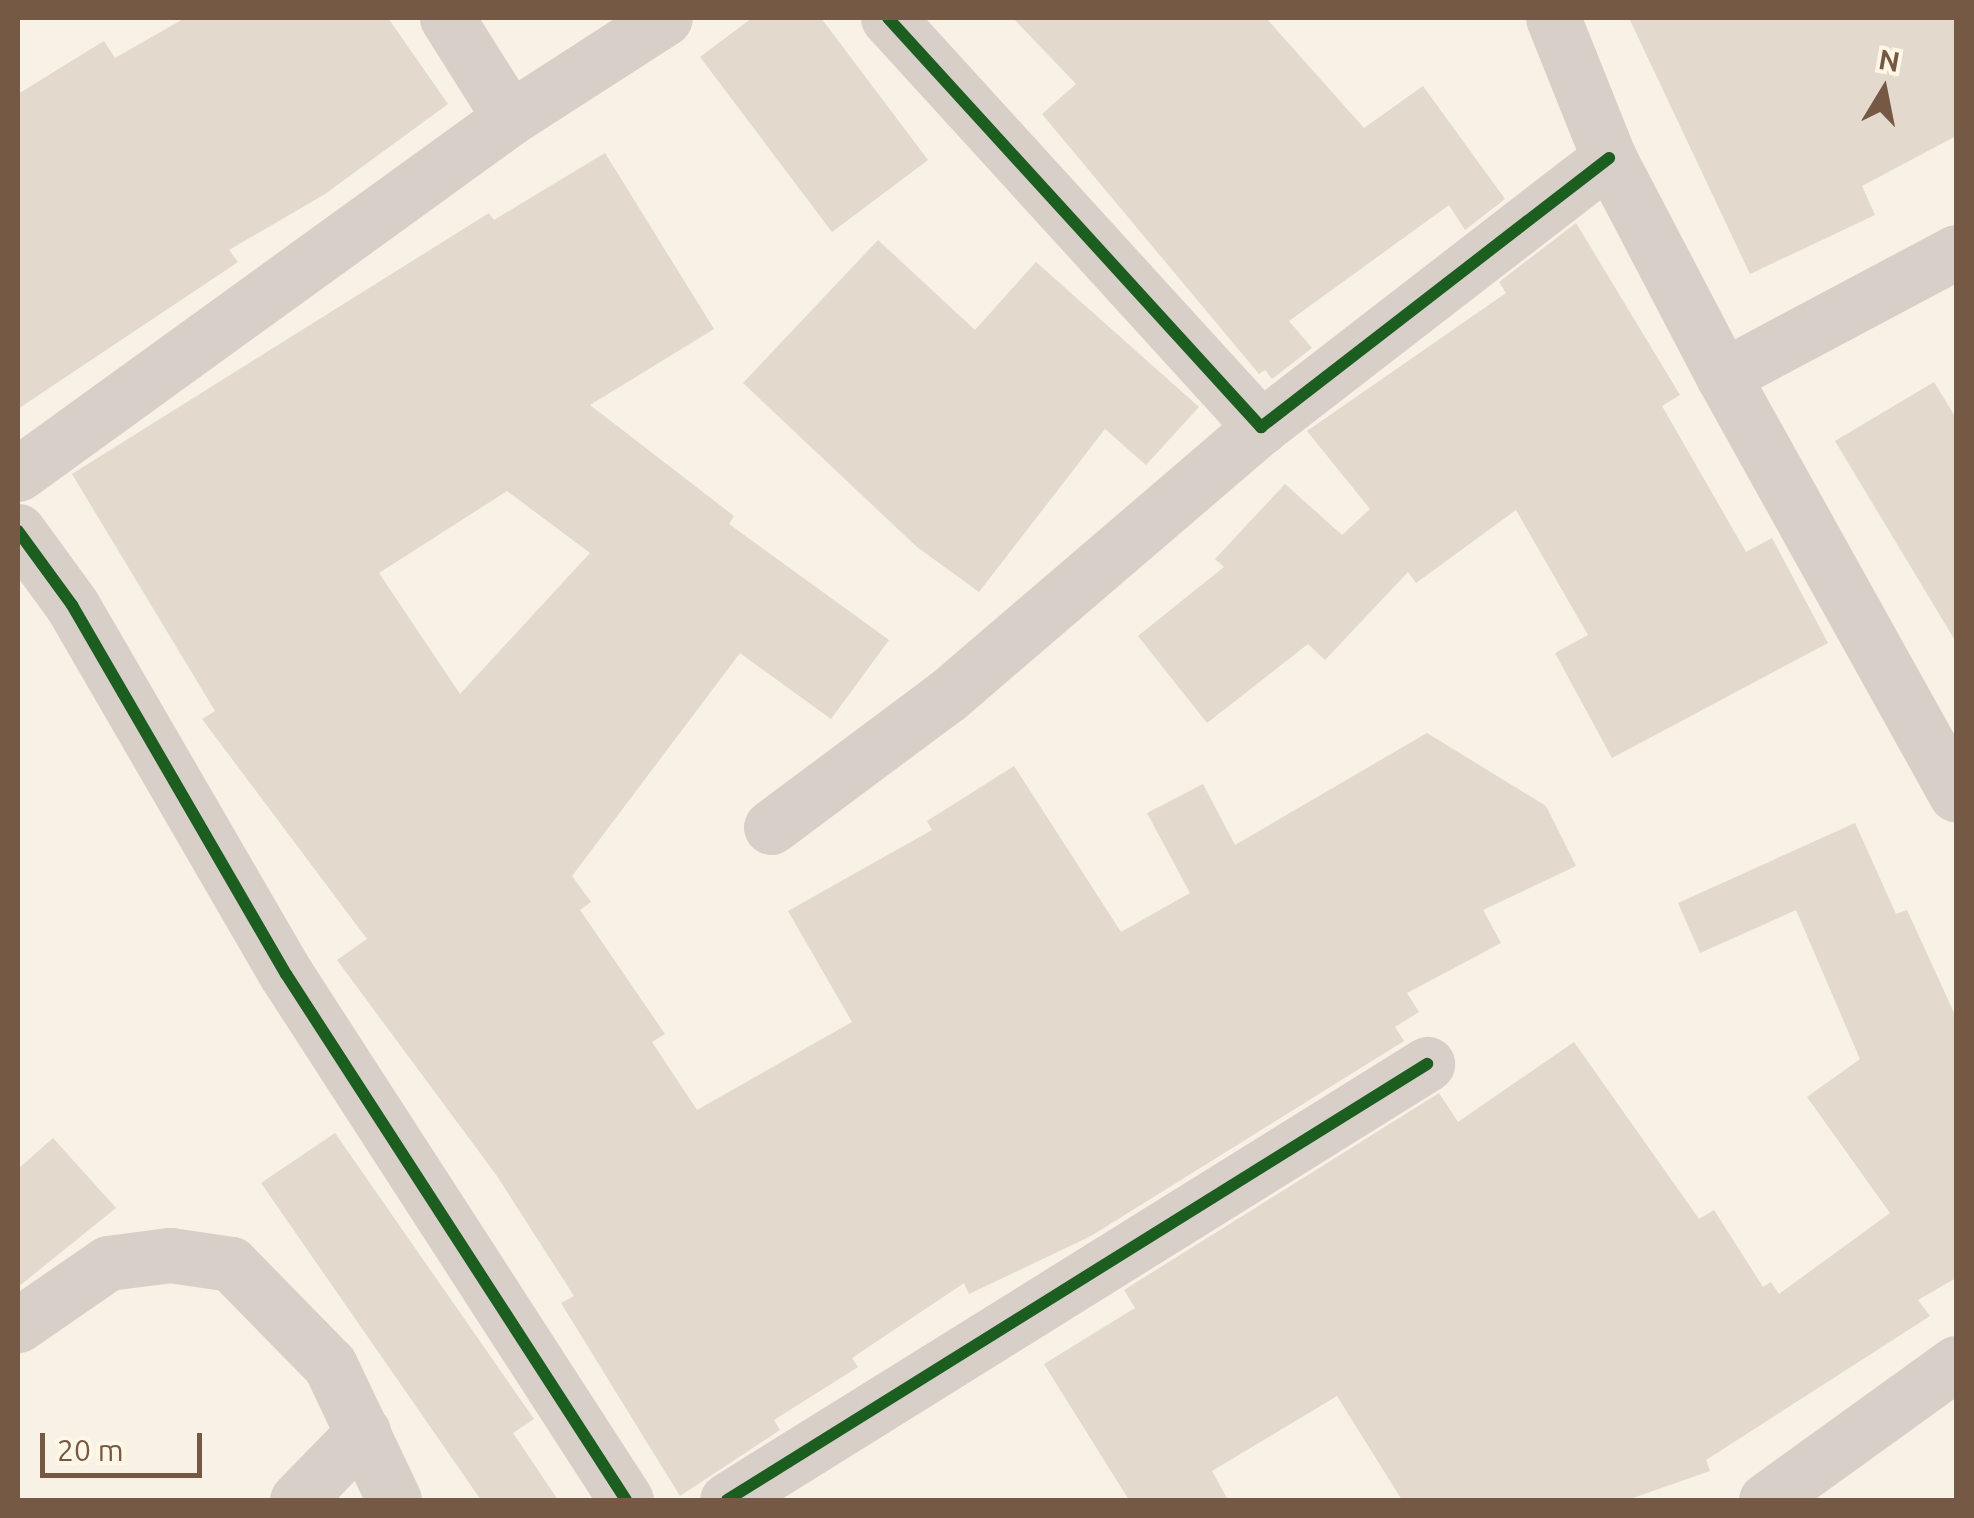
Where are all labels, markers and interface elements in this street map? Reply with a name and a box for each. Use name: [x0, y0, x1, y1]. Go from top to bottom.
north arrow: [1834, 40, 1934, 140]
text: N: [1876, 43, 1902, 77]
scale bar: [45, 1413, 208, 1475]
text: 20 m: [57, 1433, 124, 1467]

